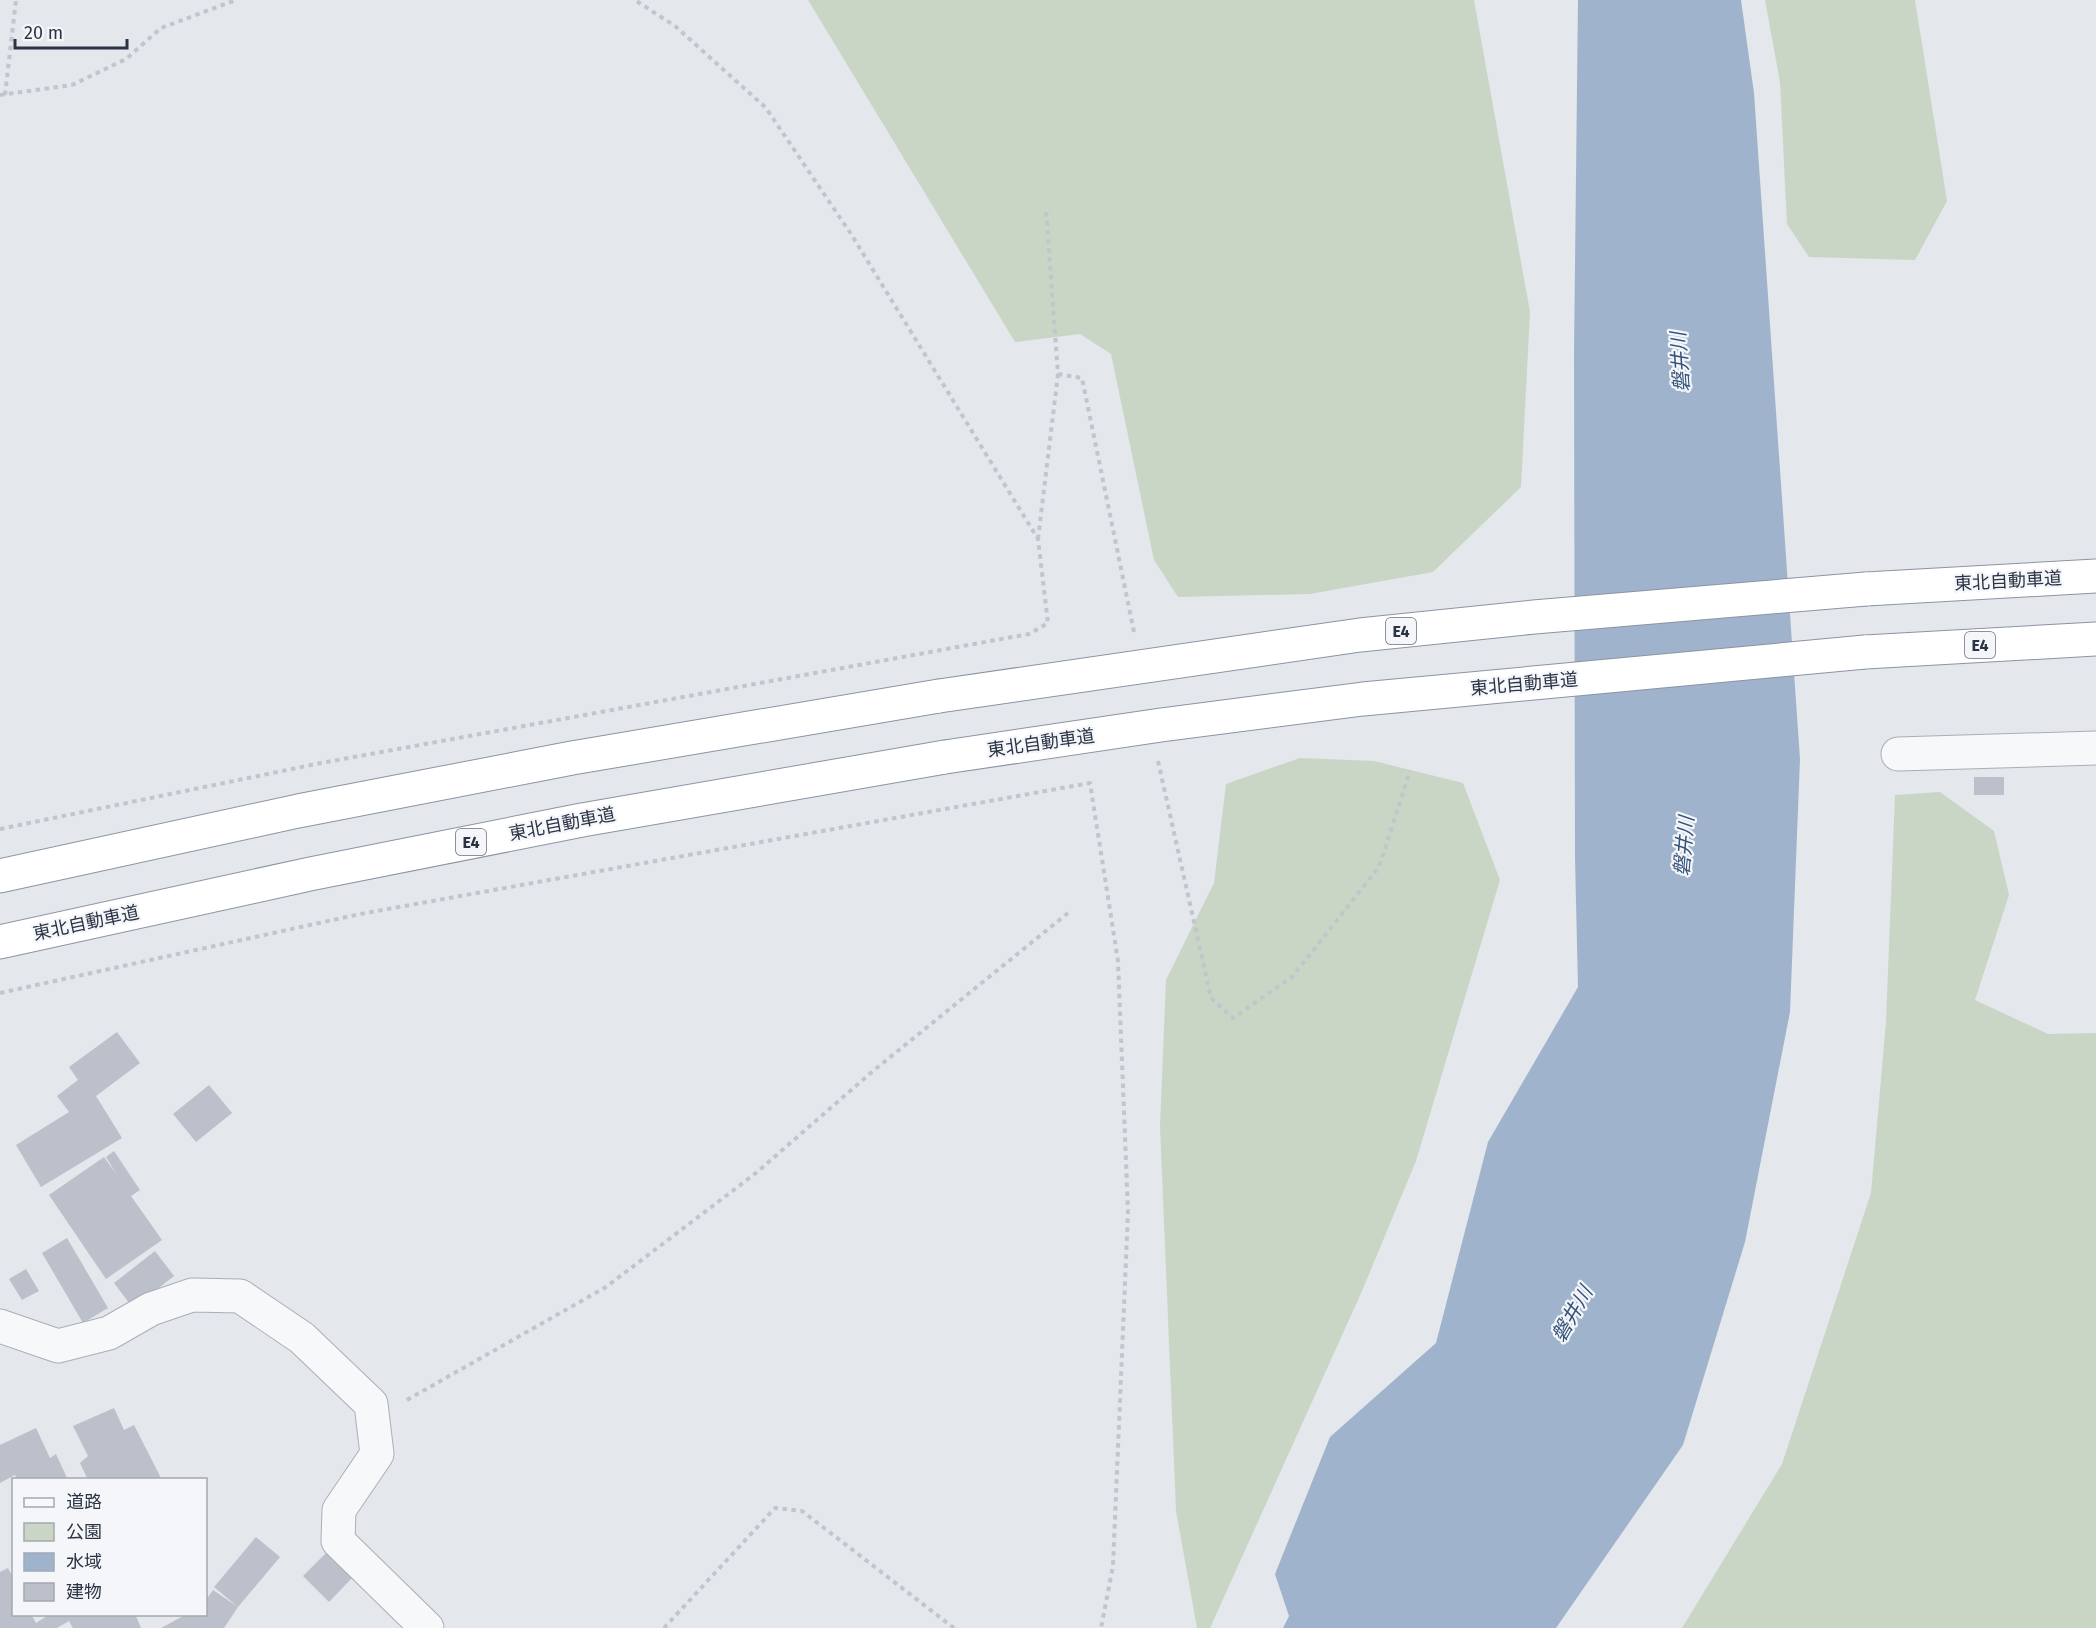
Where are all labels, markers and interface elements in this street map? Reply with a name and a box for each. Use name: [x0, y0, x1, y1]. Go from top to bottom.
scale bar: [15, 12, 128, 50]
text: 20 m: [24, 22, 63, 44]
water label: 磐井川: [1666, 329, 1694, 393]
street label: 東北自動車道: [1953, 567, 2063, 595]
road number: E4: [1386, 618, 1416, 644]
road number: E4: [1965, 632, 1995, 658]
street label: 東北自動車道: [1469, 668, 1579, 700]
street label: 東北自動車道: [986, 725, 1096, 761]
street label: 東北自動車道: [507, 803, 617, 845]
water label: 磐井川: [1669, 813, 1699, 877]
road number: E4: [456, 829, 486, 855]
street label: 東北自動車道: [31, 901, 141, 945]
water label: 磐井川: [1547, 1280, 1598, 1346]
legend: [12, 1478, 207, 1616]
text: 道路: [66, 1491, 102, 1513]
text: 公園: [66, 1521, 102, 1543]
text: 水域: [66, 1551, 102, 1573]
text: 建物: [66, 1581, 102, 1603]

